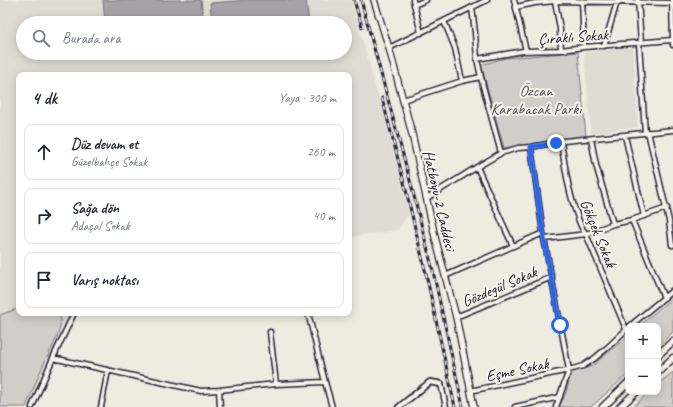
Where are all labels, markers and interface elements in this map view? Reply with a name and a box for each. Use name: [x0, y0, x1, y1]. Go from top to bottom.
search box: [16, 16, 352, 60]
street label: Çıraklı Sokak: [537, 24, 610, 49]
icon: search: [30, 27, 52, 49]
text: Burada ara: [62, 29, 120, 48]
park label: Özcan Karabacak Parkı: [491, 81, 582, 119]
text: 4 dk: [32, 88, 57, 109]
text: Yaya · 300 m: [279, 90, 336, 106]
route end: [547, 134, 565, 152]
text: Düz devam et: [71, 135, 138, 154]
icon: ahead: [33, 141, 55, 163]
text: 260 m: [307, 144, 335, 160]
street label: Hatboyu-2 Caddesi: [418, 148, 461, 254]
text: Güzelbahçe Sokak: [71, 154, 147, 170]
street label: Gökçek Sokak: [575, 196, 621, 271]
text: Sağa dön: [71, 199, 119, 218]
icon: right: [33, 205, 55, 227]
text: 40 m: [313, 208, 335, 224]
text: Adaçal Sokak: [71, 218, 130, 234]
street label: Gözdegül Sokak: [459, 262, 541, 312]
icon: arrive: [33, 269, 55, 291]
text: Varış noktası: [71, 271, 138, 290]
route start: [551, 316, 569, 334]
map controls: [625, 323, 661, 395]
button: +: [625, 323, 661, 359]
street label: Eşme Sokak: [484, 353, 552, 386]
button: −: [625, 359, 661, 395]

